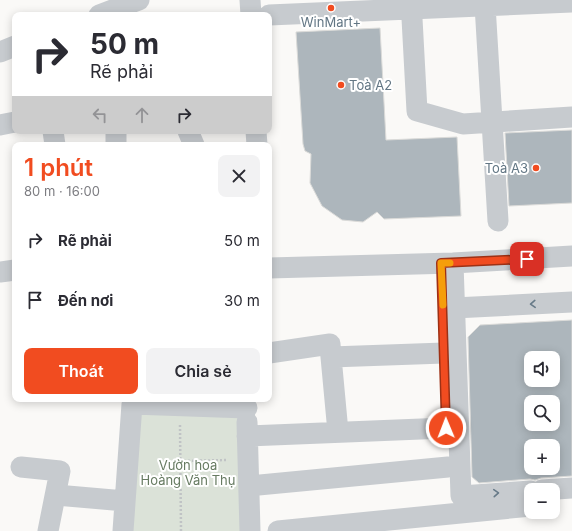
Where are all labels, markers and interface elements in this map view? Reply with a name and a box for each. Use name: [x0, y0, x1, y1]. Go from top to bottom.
marker: WinMart+: [326, 3, 336, 13]
place label: WinMart+: [301, 14, 361, 30]
text: 50 m: [90, 27, 159, 61]
icon: right: [24, 28, 76, 80]
text: Rẽ phải: [90, 61, 153, 82]
place label: Toà A2: [349, 77, 392, 93]
marker: Toà A2: [336, 80, 346, 90]
icon: left: [89, 104, 111, 126]
icon: ahead: [131, 104, 153, 126]
icon: right: [173, 104, 195, 126]
text: 1 phút: [24, 153, 93, 182]
button: close: [218, 155, 260, 197]
place label: Toà A3: [485, 160, 528, 176]
marker: Toà A3: [531, 163, 541, 173]
text: 80 m · 16:00: [24, 183, 100, 199]
icon: right: [24, 229, 46, 251]
text: Rẽ phải: [58, 231, 112, 250]
text: 50 m: [224, 231, 260, 250]
pin: [510, 242, 544, 276]
icon: arrive: [516, 248, 538, 270]
icon: arrive: [24, 289, 46, 311]
text: Đến nơi: [58, 291, 113, 310]
text: 30 m: [224, 291, 260, 310]
one-way arrow: [530, 300, 536, 309]
button: Thoát: [24, 348, 138, 394]
button: Chia sẻ: [146, 348, 260, 394]
map controls: [524, 351, 560, 519]
button: sound: [524, 351, 560, 387]
button: search: [524, 395, 560, 431]
position arrow: [425, 407, 467, 449]
button: +: [524, 439, 560, 475]
park label: Vườn hoa Hoàng Văn Thụ: [141, 457, 235, 488]
button: −: [524, 483, 560, 519]
one-way arrow: [493, 489, 499, 498]

